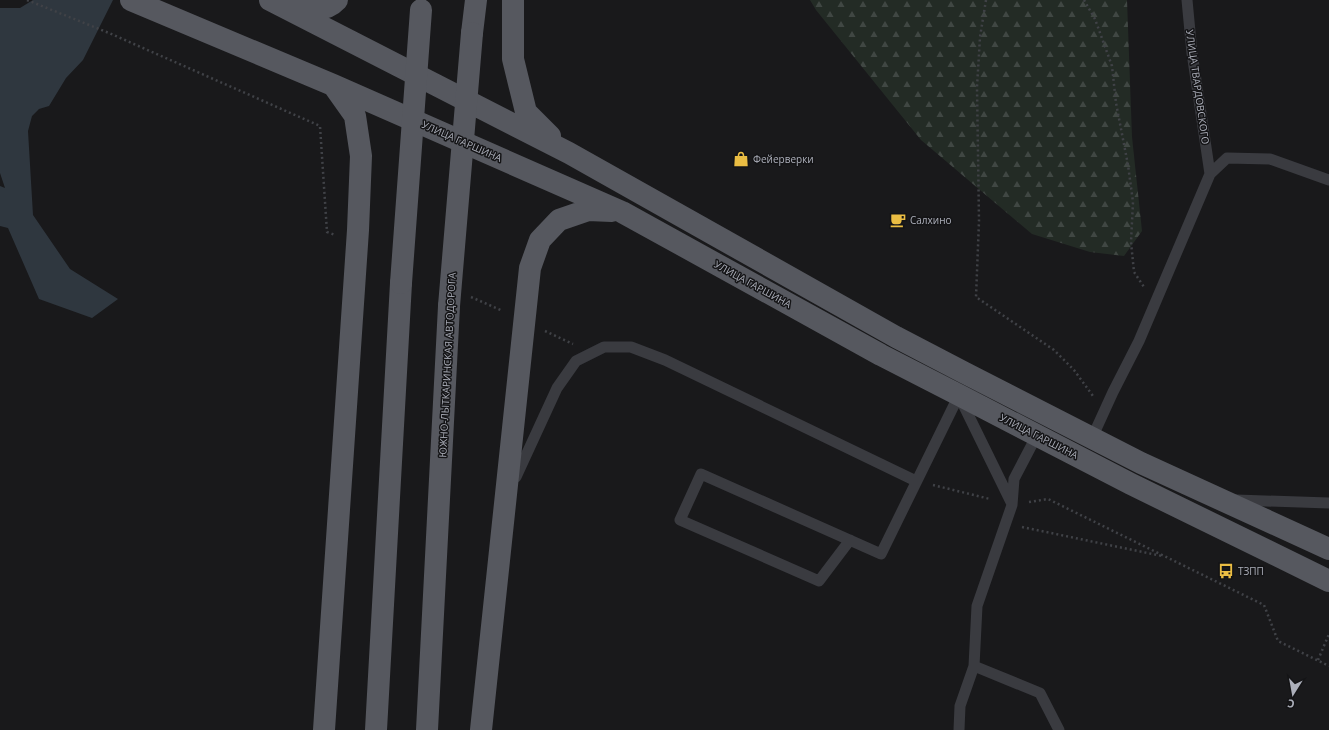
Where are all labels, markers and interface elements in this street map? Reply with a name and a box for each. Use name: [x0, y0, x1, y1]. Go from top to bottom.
street label: УЛИЦА ТВАРДОВСКОГО: [1183, 29, 1213, 145]
street label: УЛИЦА ГАРШИНА: [420, 117, 505, 165]
shop icon: Фейерверки: [732, 150, 750, 168]
place label: Фейерверки: [753, 152, 814, 166]
cafe icon: Салхино: [889, 211, 907, 229]
place label: Салхино: [910, 213, 952, 227]
street label: УЛИЦА ГАРШИНА: [712, 257, 795, 311]
street label: ЮЖНО-ЛЫТКАРИНСКАЯ АВТОДОРОГА: [435, 271, 459, 458]
street label: УЛИЦА ГАРШИНА: [997, 410, 1081, 462]
bus stop icon: ТЗПП: [1217, 562, 1235, 580]
place label: ТЗПП: [1238, 564, 1264, 578]
north arrow: [1273, 674, 1313, 714]
text: С: [1286, 696, 1296, 712]

